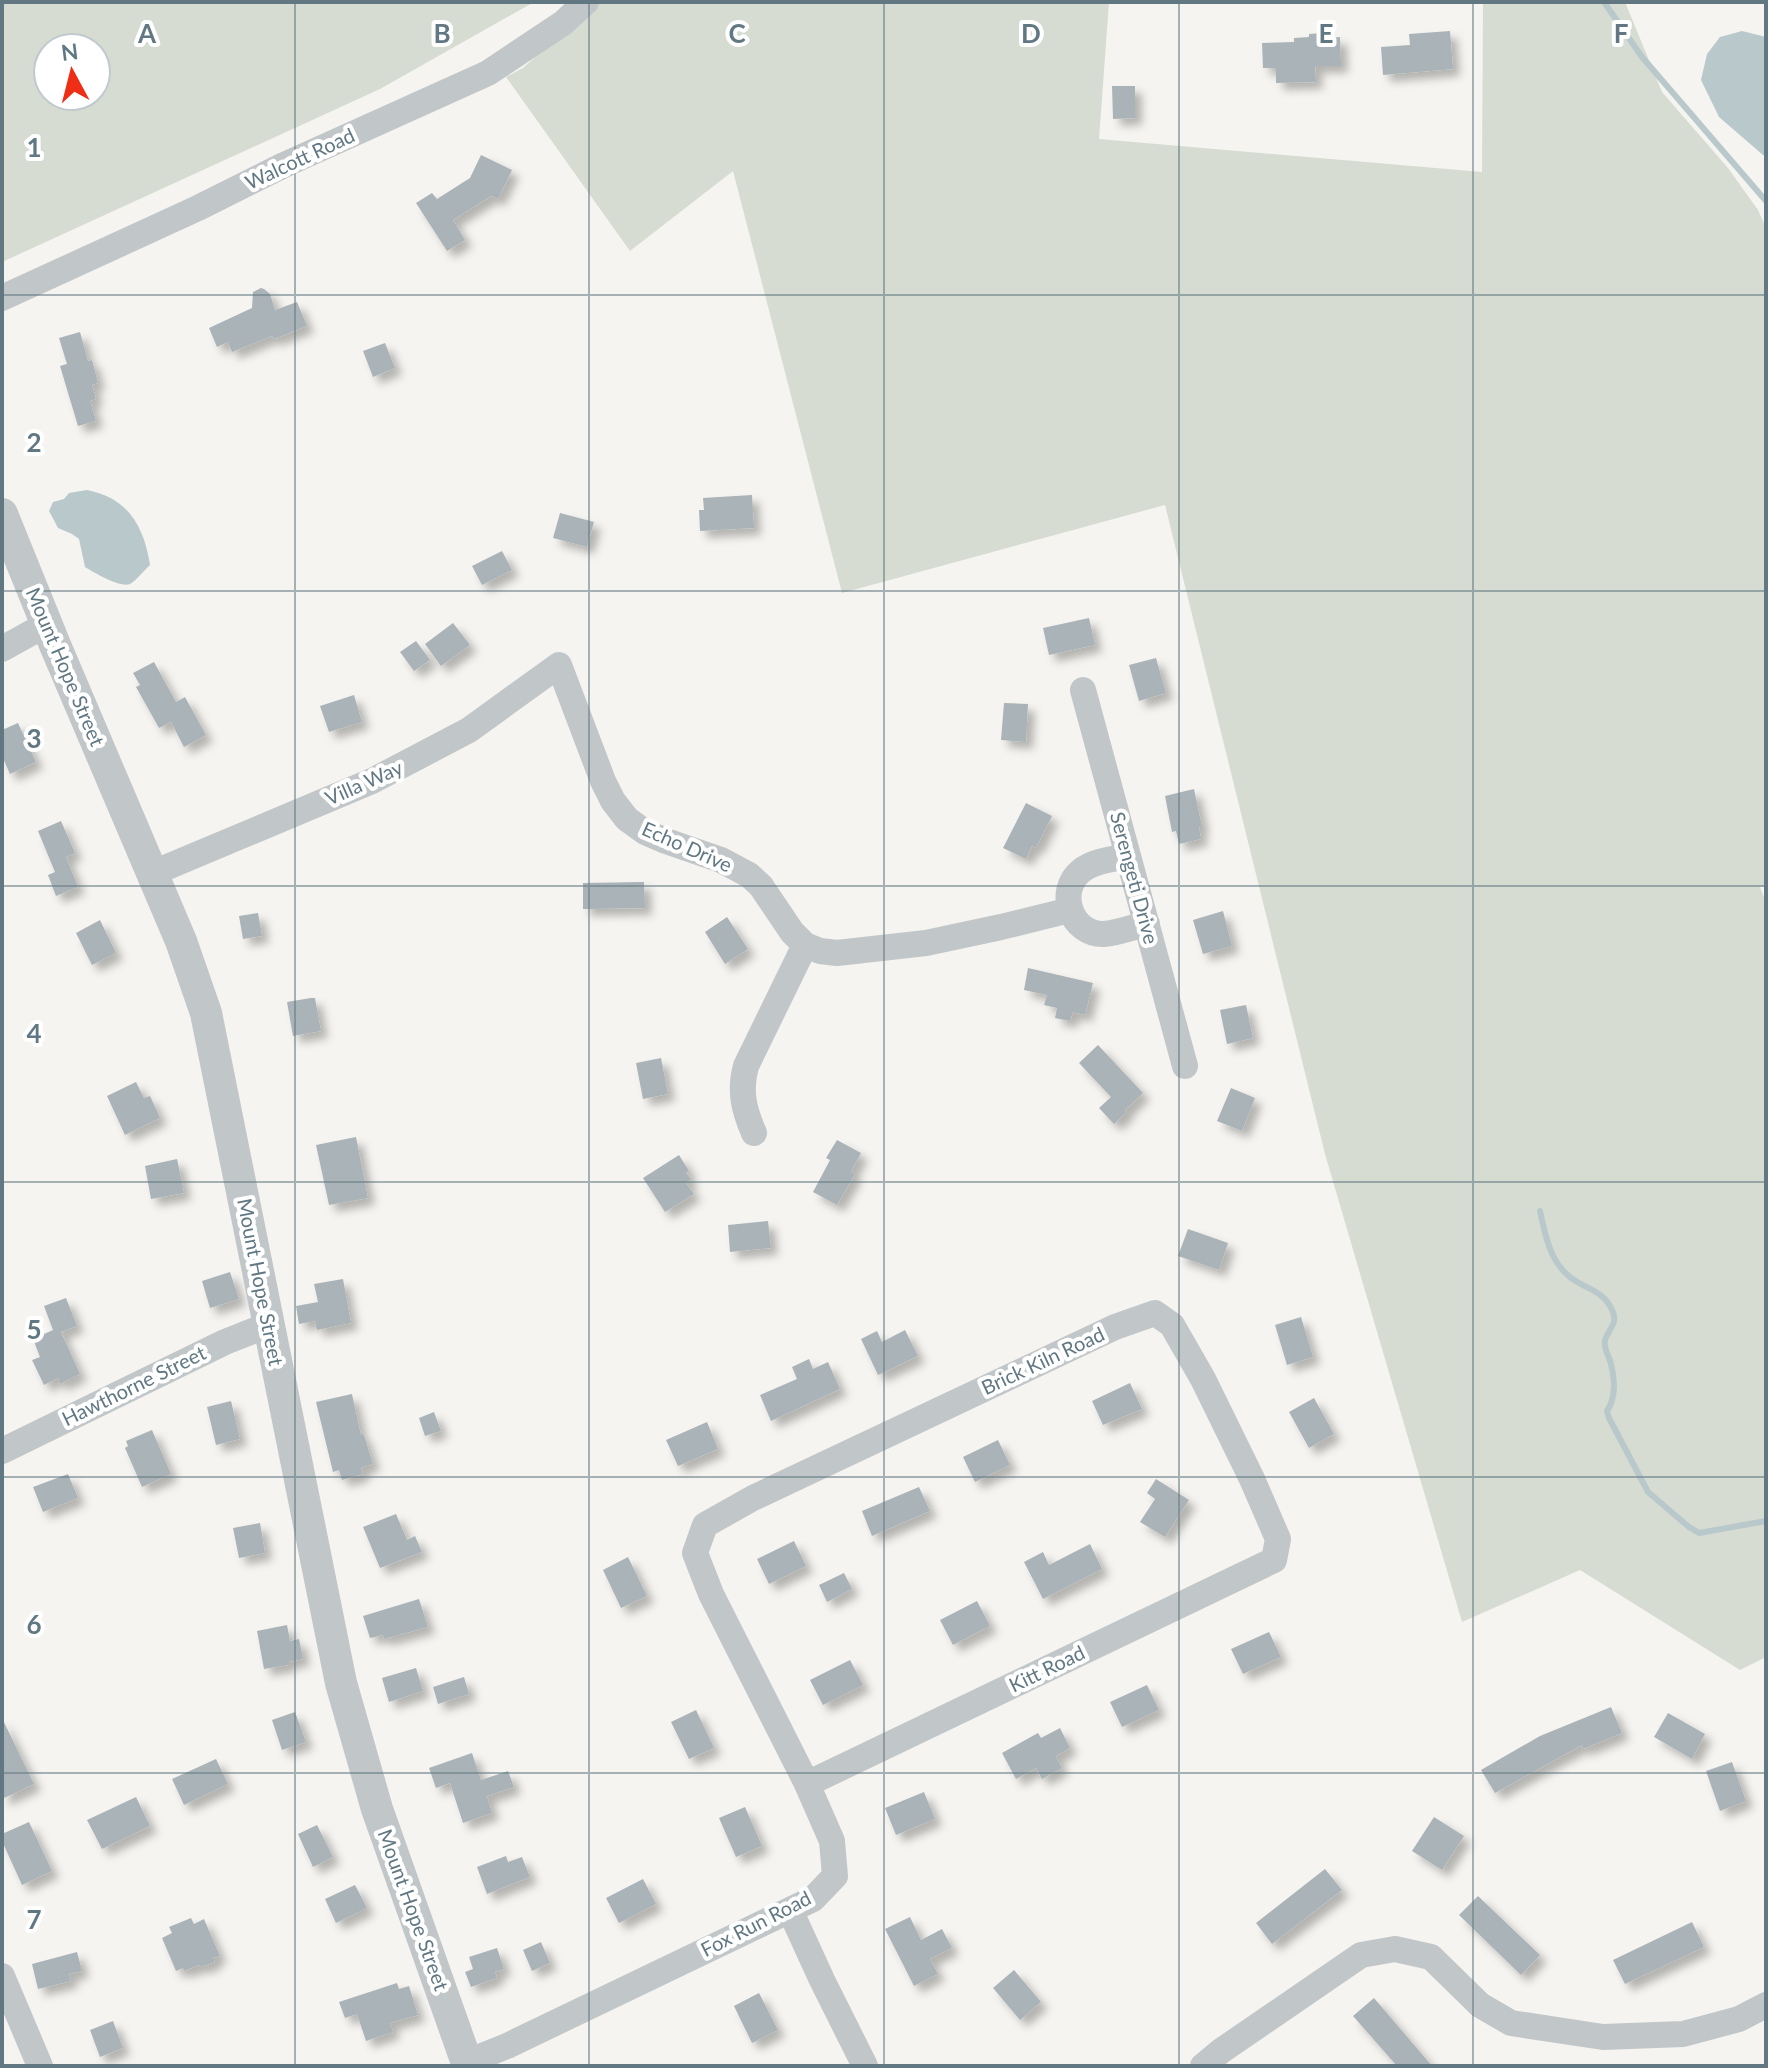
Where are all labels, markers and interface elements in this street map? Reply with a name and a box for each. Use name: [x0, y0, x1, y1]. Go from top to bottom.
text: A: [137, 17, 157, 49]
text: B: [433, 17, 451, 49]
text: C: [728, 17, 746, 49]
text: D: [1021, 17, 1041, 49]
text: E: [1319, 17, 1333, 49]
text: F: [1614, 17, 1628, 49]
north arrow: [32, 32, 112, 112]
text: N: [59, 37, 80, 66]
street label: Walcott Road: [241, 122, 358, 194]
text: 1: [26, 131, 42, 163]
text: 2: [26, 426, 42, 458]
street label: Mount Hope Street: [22, 584, 110, 750]
text: 3: [26, 722, 42, 754]
street label: Villa Way: [321, 754, 407, 810]
street label: Serengeti Drive: [1106, 809, 1164, 946]
street label: Echo Drive: [639, 816, 736, 877]
text: 4: [26, 1017, 42, 1049]
street label: Mount Hope Street: [233, 1196, 289, 1367]
text: 5: [26, 1313, 42, 1345]
street label: Brick Kiln Road: [977, 1321, 1108, 1399]
street label: Hawthorne Street: [58, 1340, 209, 1430]
text: 6: [26, 1608, 42, 1640]
street label: Kitt Road: [1005, 1640, 1088, 1697]
street label: Mount Hope Street: [374, 1826, 454, 1994]
street label: Fox Run Road: [696, 1885, 815, 1961]
text: 7: [26, 1903, 42, 1935]

